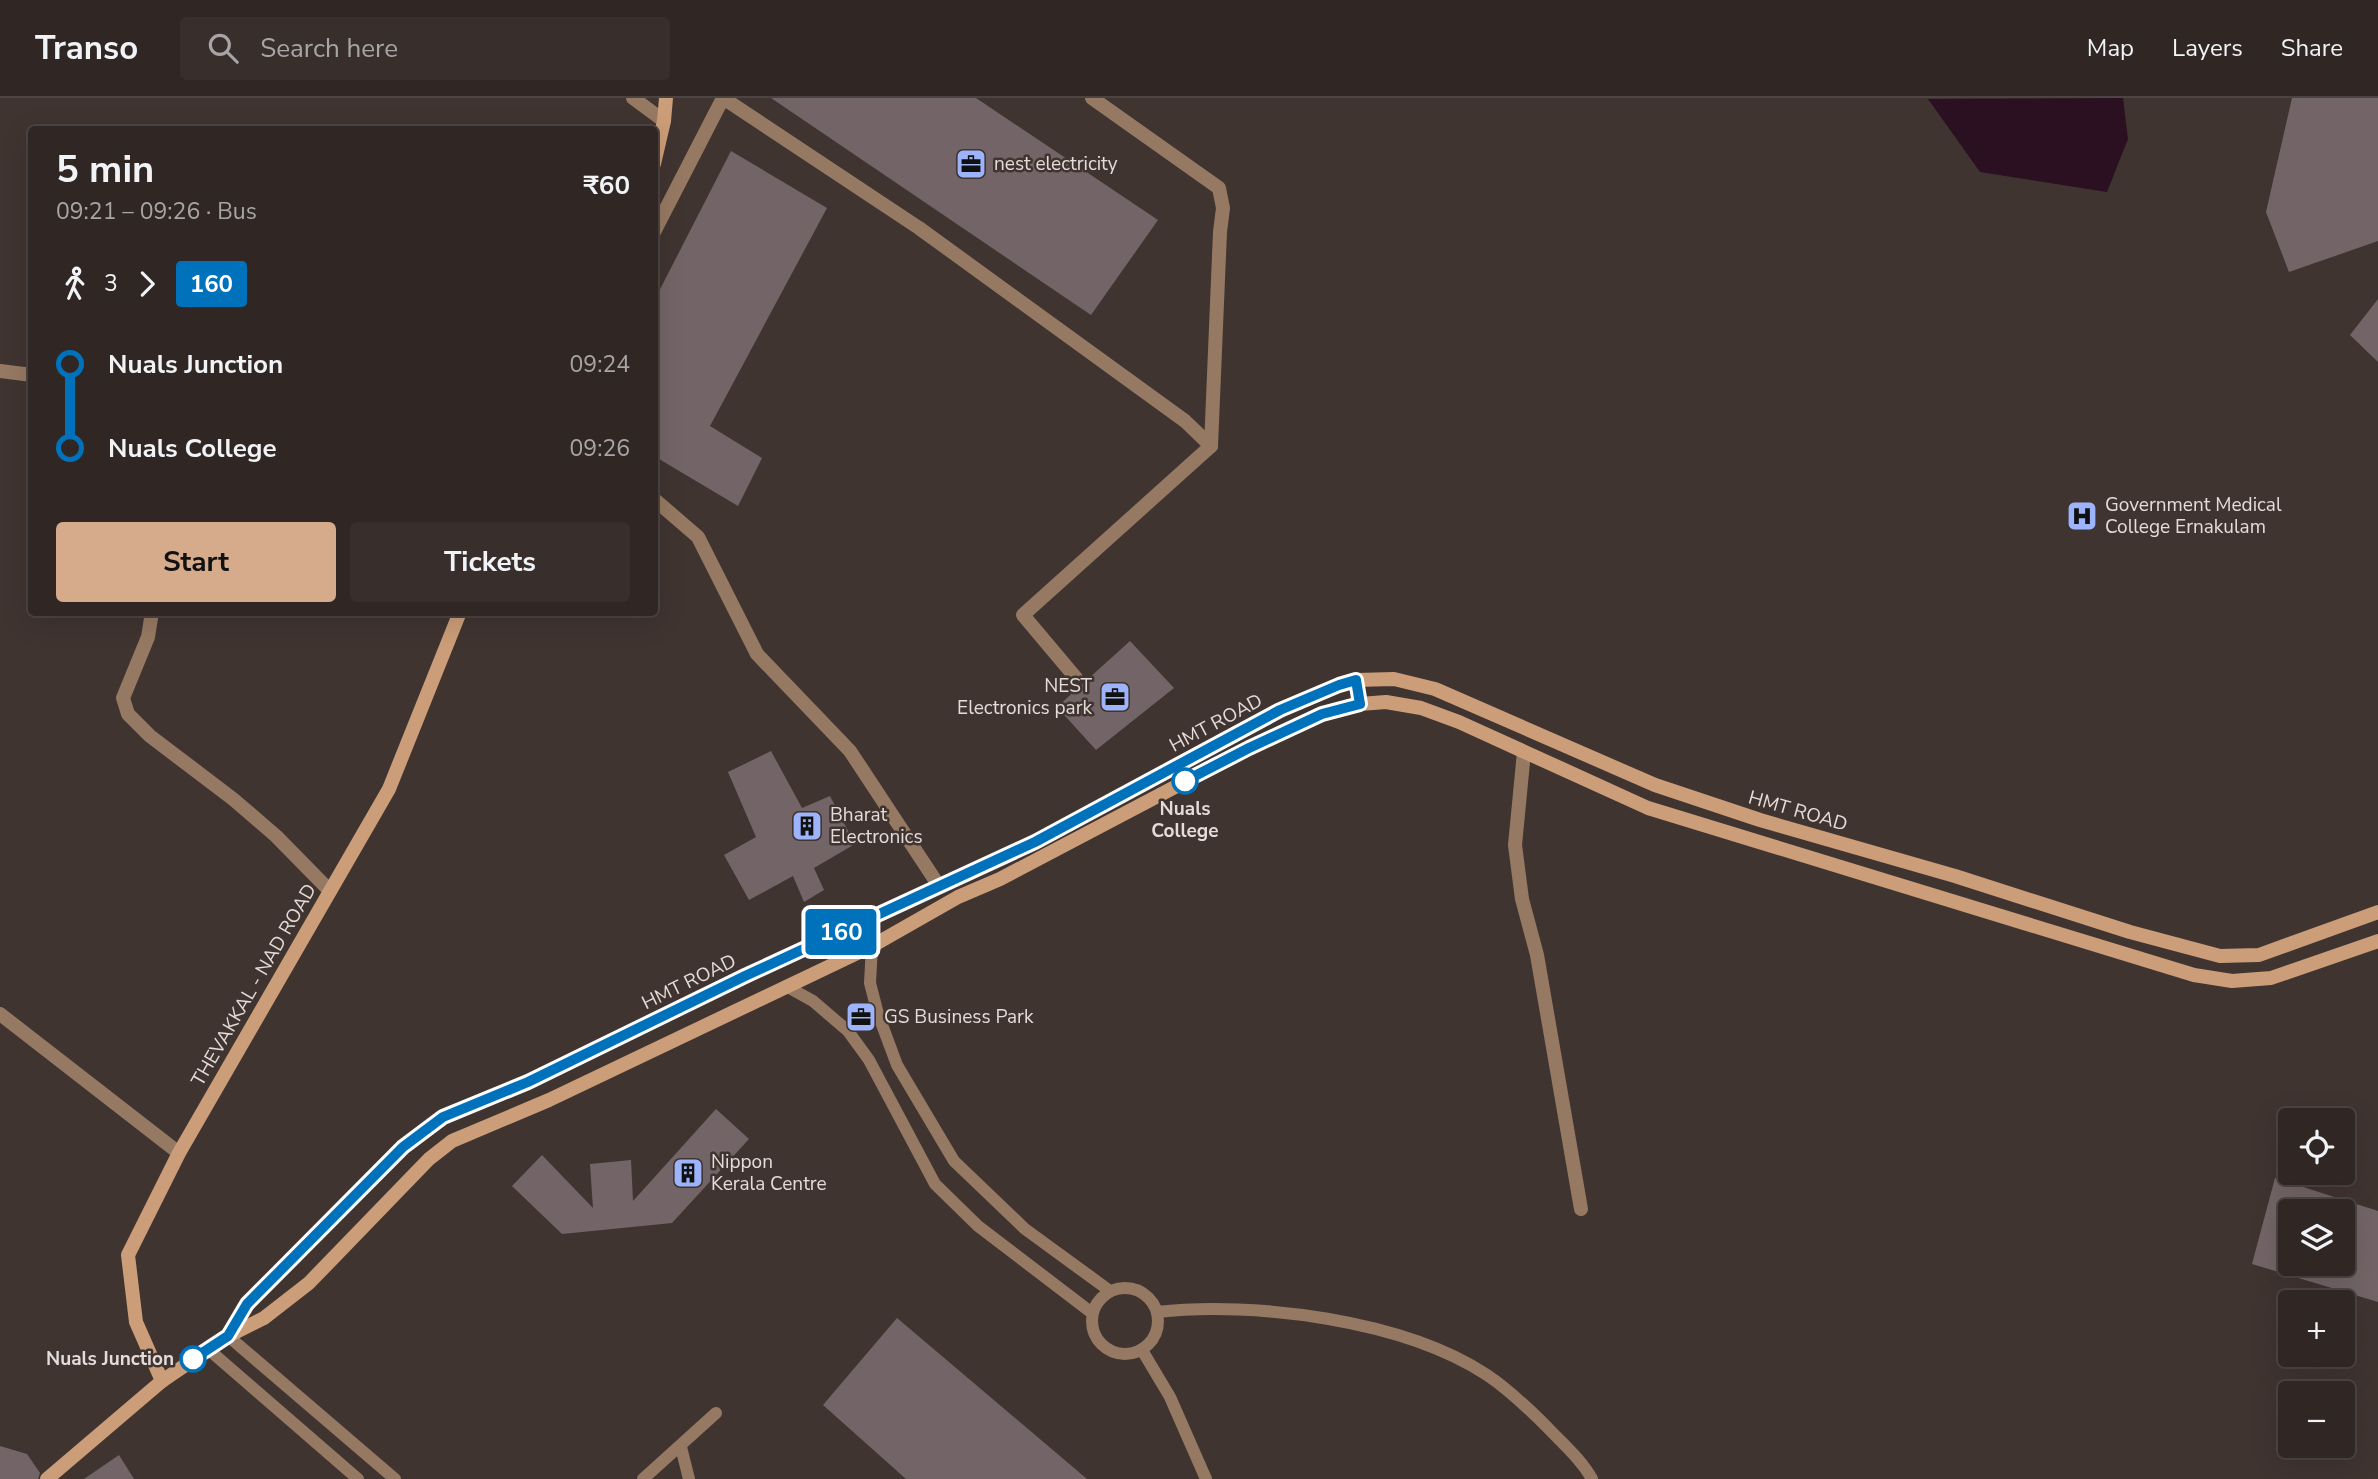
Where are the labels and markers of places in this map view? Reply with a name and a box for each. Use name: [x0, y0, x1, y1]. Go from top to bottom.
office icon: nest electricity: [954, 147, 988, 181]
place label: nest electricity: [994, 151, 1118, 177]
place label: Government Medical College Ernakulam: [2105, 492, 2282, 540]
hospital icon: Government Medical College Ernakulam: [2065, 499, 2099, 533]
place label: NEST Electronics park: [957, 673, 1093, 721]
office icon: NEST Electronics park: [1098, 680, 1132, 714]
marker: Nuals College: [1172, 768, 1198, 794]
place label: Nuals College: [1151, 796, 1219, 844]
place label: Bharat Electronics: [830, 802, 923, 850]
building icon: Bharat Electronics: [790, 809, 824, 843]
office icon: GS Business Park: [844, 1000, 878, 1034]
place label: GS Business Park: [884, 1004, 1034, 1030]
place label: Nippon Kerala Centre: [711, 1149, 827, 1197]
building icon: Nippon Kerala Centre: [671, 1156, 705, 1190]
place label: Nuals Junction: [46, 1346, 174, 1372]
marker: Nuals Junction: [180, 1346, 206, 1372]

